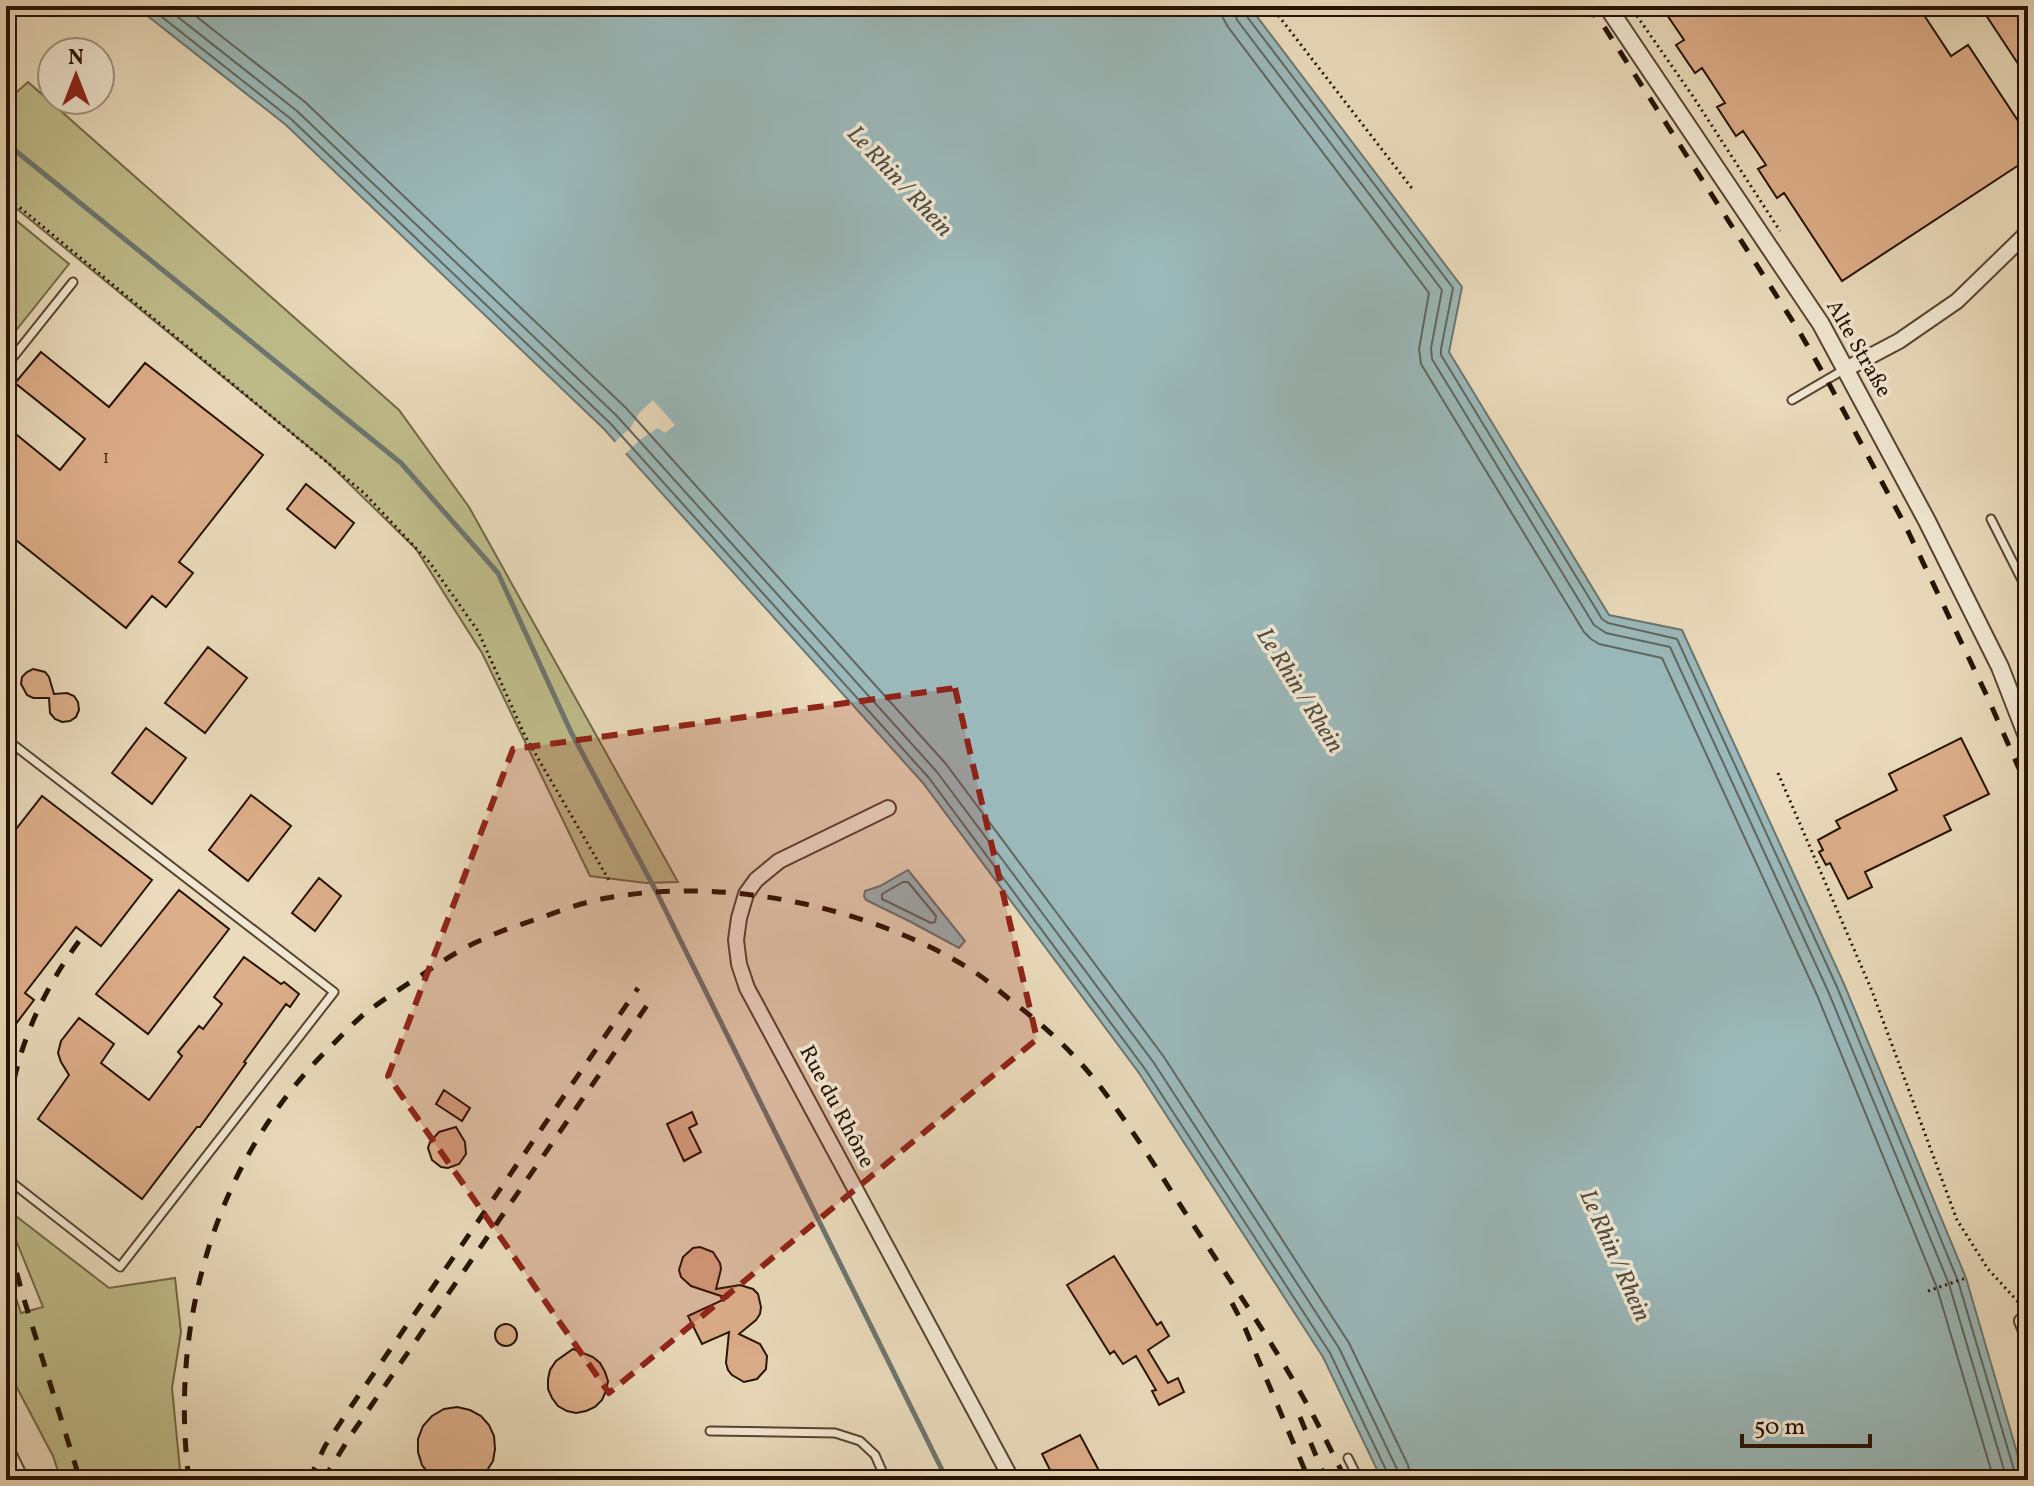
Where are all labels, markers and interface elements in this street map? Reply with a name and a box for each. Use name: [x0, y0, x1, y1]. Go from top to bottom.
north arrow: [36, 36, 116, 116]
text: N: [68, 43, 84, 74]
water label: Le Rhin / Rhein: [838, 119, 960, 245]
street label: Alte Straße: [1818, 294, 1898, 404]
house number: 1: [103, 446, 109, 471]
water label: Le Rhin / Rhein: [1247, 622, 1351, 760]
street label: Rue du Rhône: [791, 1040, 881, 1174]
water label: Le Rhin / Rhein: [1570, 1184, 1658, 1328]
scale bar: [1742, 1398, 1870, 1448]
text: 50 m: [1754, 1411, 1806, 1445]

